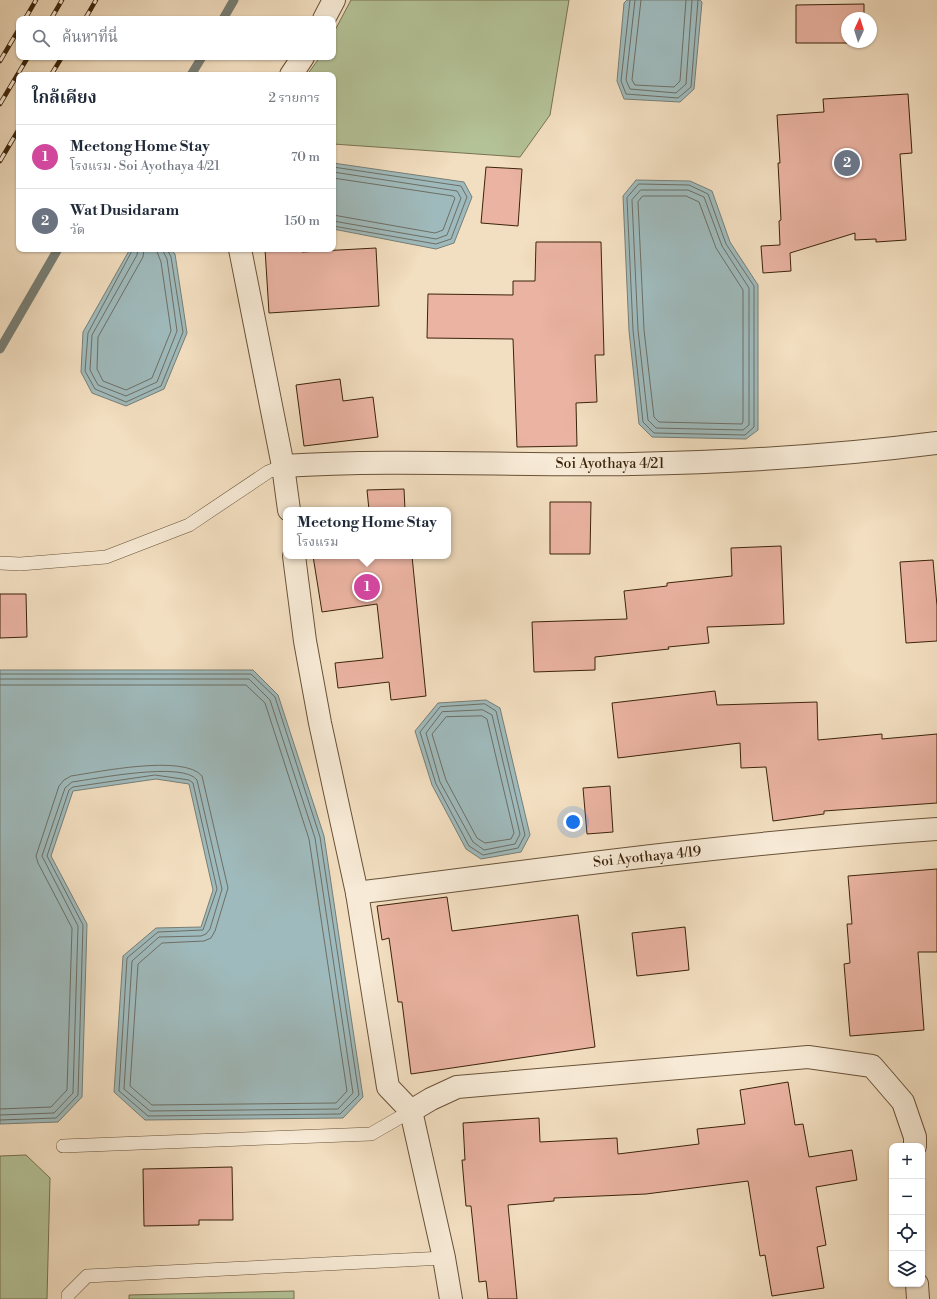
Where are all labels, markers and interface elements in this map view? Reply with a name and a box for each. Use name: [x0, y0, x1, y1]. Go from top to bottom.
north arrow: [841, 12, 877, 48]
search box: [16, 16, 336, 60]
icon: search: [30, 27, 52, 49]
text: ค้นหาที่นี่: [62, 28, 118, 47]
text: ใกล้เคียง: [32, 87, 97, 109]
text: 2 รายการ: [269, 90, 320, 106]
text: Meetong Home Stay: [70, 137, 210, 156]
pin: 2: [834, 148, 860, 178]
text: 1: [42, 149, 48, 165]
text: 70 m: [291, 149, 320, 165]
text: โรงแรม · Soi Ayothaya 4/21: [70, 158, 220, 174]
text: Wat Dusidaram: [70, 201, 179, 220]
text: 2: [41, 213, 49, 229]
text: 150 m: [285, 213, 320, 229]
text: วัด: [70, 222, 85, 238]
street label: Soi Ayothaya 4/21: [556, 455, 664, 473]
popup: [283, 507, 451, 559]
text: Meetong Home Stay: [297, 513, 437, 532]
text: โรงแรม: [297, 534, 338, 550]
pin: 1: [354, 572, 380, 602]
your location: [563, 812, 583, 832]
street label: Soi Ayothaya 4/19: [592, 842, 702, 872]
map controls: [889, 1143, 925, 1287]
button: +: [889, 1143, 925, 1179]
button: −: [889, 1179, 925, 1215]
button: locate: [889, 1215, 925, 1251]
button: layers: [889, 1251, 925, 1287]

